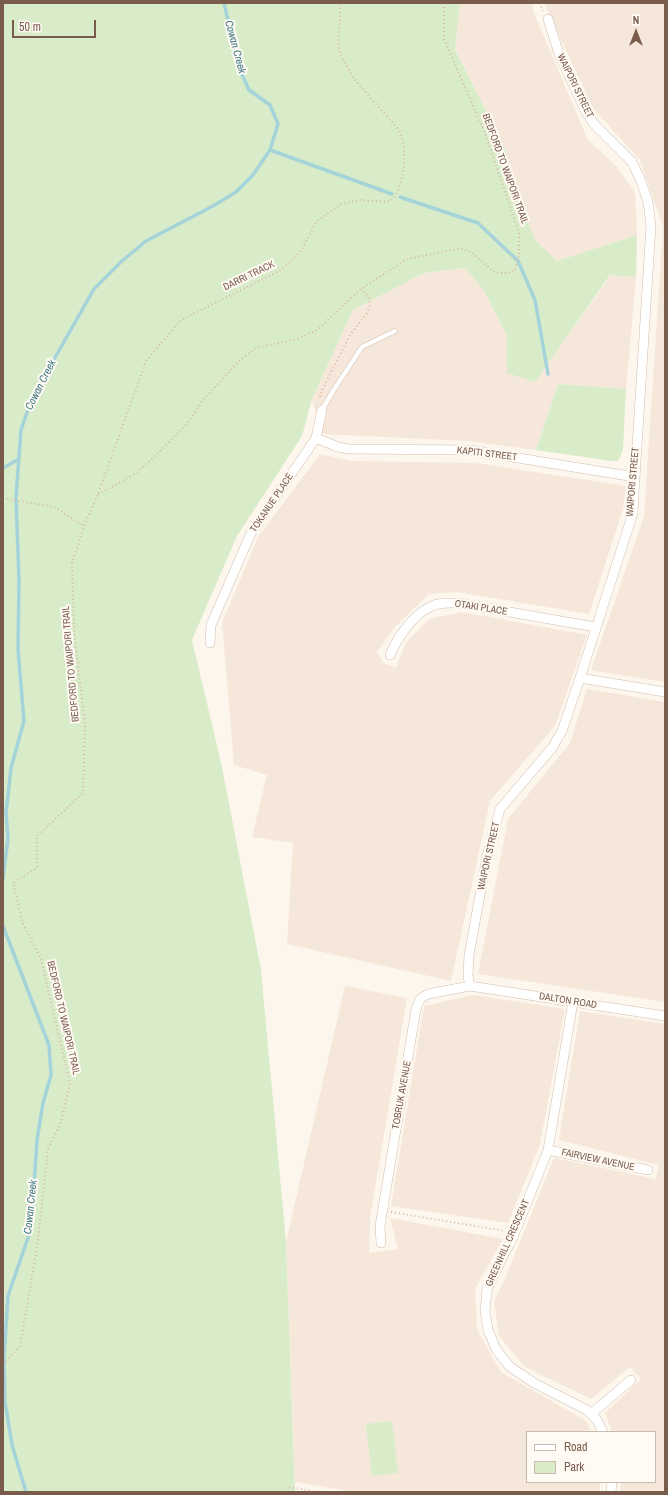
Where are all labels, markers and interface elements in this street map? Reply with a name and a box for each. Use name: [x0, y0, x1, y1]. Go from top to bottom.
scale bar: [14, 12, 98, 38]
north arrow: [616, 12, 656, 52]
text: N: [633, 13, 639, 27]
text: 50 m: [19, 19, 41, 35]
water label: Cowan Creek: [222, 19, 248, 75]
street label: WAIPORI STREET: [554, 52, 596, 120]
street label: BEDFORD TO WAIPORI TRAIL: [479, 112, 531, 226]
street label: DARRI TRACK: [221, 258, 277, 294]
water label: Cowan Creek: [23, 358, 59, 412]
street label: KAPITI STREET: [456, 444, 518, 464]
street label: WAIPORI STREET: [624, 447, 642, 517]
street label: TOKANUE PLACE: [248, 471, 296, 535]
street label: OTAKI PLACE: [454, 598, 508, 618]
street label: BEDFORD TO WAIPORI TRAIL: [60, 605, 82, 723]
street label: WAIPORI STREET: [475, 821, 503, 891]
street label: BEDFORD TO WAIPORI TRAIL: [44, 960, 82, 1076]
street label: DALTON ROAD: [538, 990, 598, 1012]
street label: TOBRUK AVENUE: [390, 1060, 414, 1130]
street label: FAIRVIEW AVENUE: [560, 1146, 636, 1174]
water label: Cowan Creek: [22, 1179, 40, 1235]
street label: GREENHILL CRESCENT: [483, 1198, 533, 1288]
legend: [526, 1431, 656, 1483]
text: Road: [564, 1439, 588, 1455]
text: Park: [564, 1459, 584, 1475]

